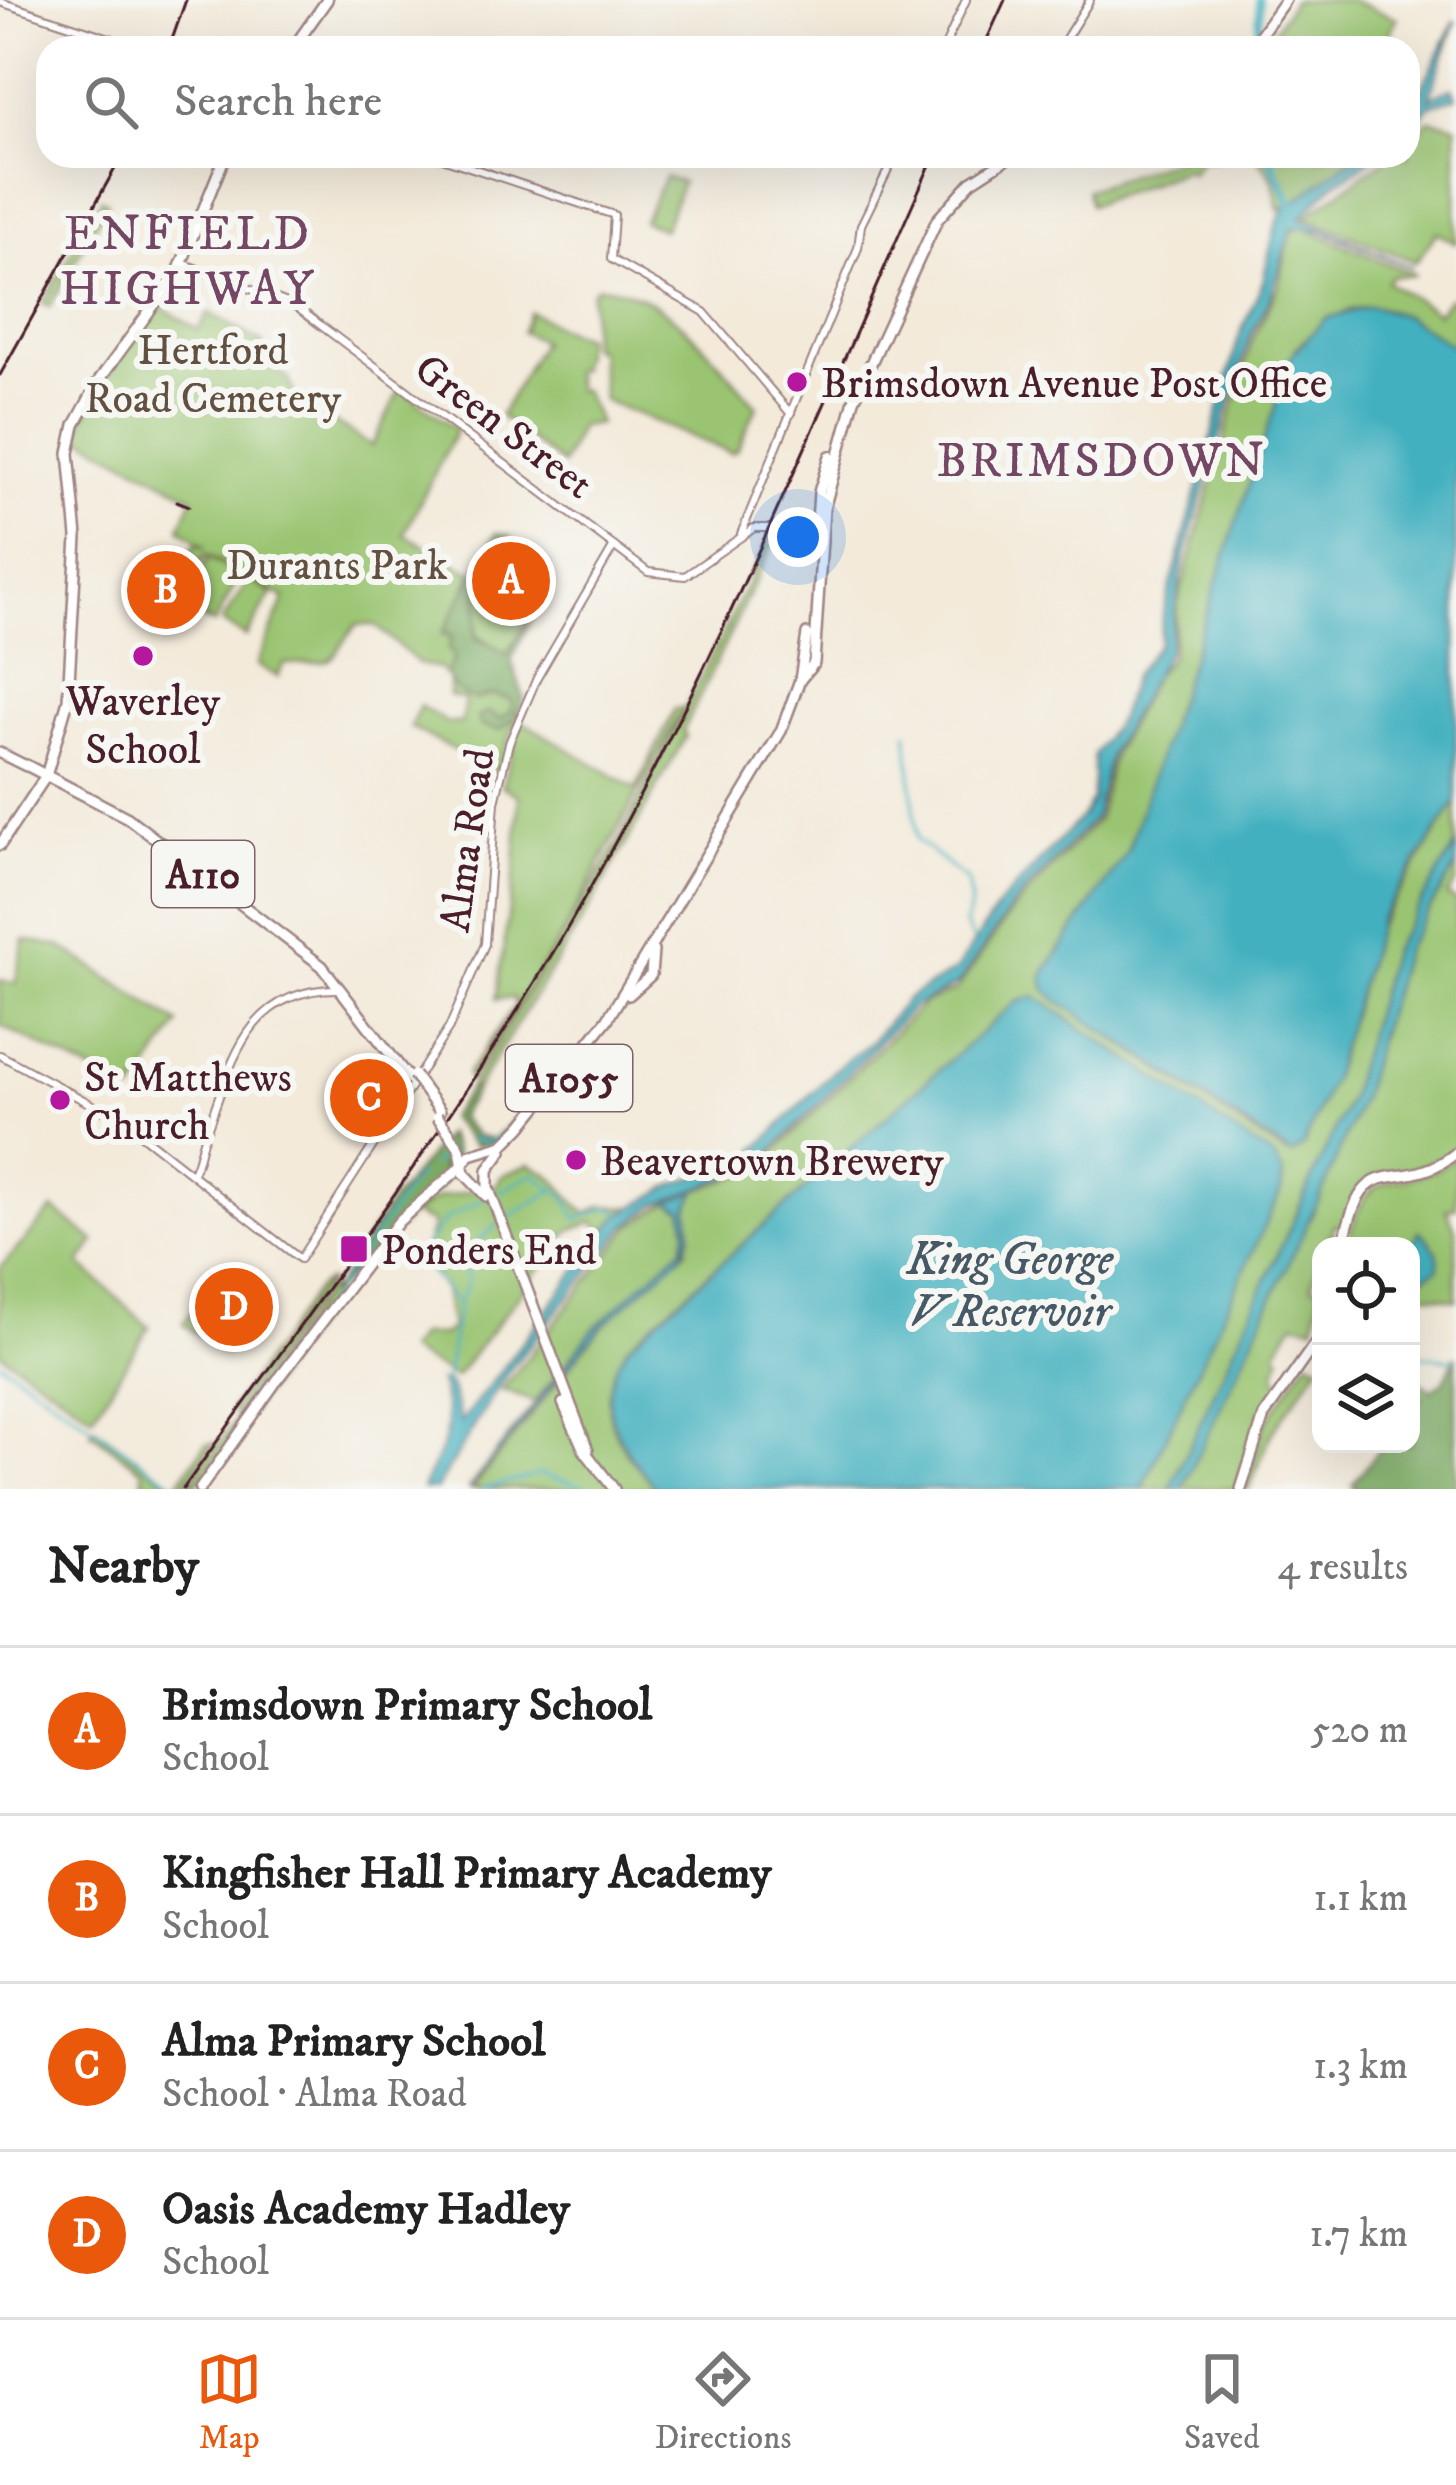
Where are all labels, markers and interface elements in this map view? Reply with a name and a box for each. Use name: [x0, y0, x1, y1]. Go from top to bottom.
search box: [36, 36, 1420, 168]
icon: search: [78, 69, 144, 135]
text: Search here: [174, 74, 382, 130]
district label: ENFIELD HIGHWAY: [60, 205, 316, 320]
park label: Hertford Road Cemetery: [85, 326, 342, 426]
street label: Green Street: [404, 343, 603, 511]
place label: Brimsdown Avenue Post Office: [821, 359, 1327, 411]
marker: Brimsdown Avenue Post Office: [784, 369, 810, 395]
district label: BRIMSDOWN: [937, 432, 1267, 492]
your location: [768, 507, 828, 567]
pin: A: [472, 536, 550, 626]
park label: Durants Park: [226, 541, 448, 593]
pin: B: [127, 545, 205, 635]
marker: Waverley School: [130, 643, 156, 669]
place label: Waverley School: [65, 677, 221, 777]
street label: Alma Road: [430, 745, 508, 936]
road number: A110: [152, 841, 254, 907]
road number: A1055: [506, 1045, 632, 1111]
place label: St Matthews Church: [84, 1053, 292, 1153]
pin: C: [330, 1053, 408, 1143]
marker: St Matthews Church: [47, 1087, 73, 1113]
place label: Beavertown Brewery: [600, 1137, 945, 1189]
marker: Beavertown Brewery: [563, 1147, 589, 1173]
place label: Ponders End: [381, 1226, 596, 1278]
marker: Ponders End: [338, 1233, 370, 1265]
water label: King George V Reservoir: [905, 1233, 1115, 1341]
map controls: [1312, 1237, 1420, 1453]
button: locate: [1312, 1237, 1420, 1345]
pin: D: [195, 1262, 273, 1352]
button: layers: [1312, 1345, 1420, 1453]
text: Nearby: [48, 1535, 199, 1599]
text: 4 results: [1278, 1543, 1408, 1592]
text: Brimsdown Primary School: [162, 1678, 652, 1734]
text: A: [75, 1706, 99, 1755]
text: 520 m: [1311, 1706, 1408, 1755]
text: School: [162, 1734, 269, 1783]
text: Kingfisher Hall Primary Academy: [162, 1846, 771, 1902]
text: B: [75, 1874, 99, 1923]
text: 1.1 km: [1313, 1874, 1408, 1923]
text: School: [162, 1902, 269, 1951]
text: Alma Primary School: [162, 2014, 545, 2070]
text: C: [74, 2042, 100, 2091]
text: 1.3 km: [1313, 2042, 1408, 2091]
text: School · Alma Road: [162, 2070, 467, 2119]
text: Oasis Academy Hadley: [162, 2182, 570, 2238]
text: D: [72, 2210, 102, 2259]
text: 1.7 km: [1309, 2210, 1408, 2259]
text: School: [162, 2238, 269, 2287]
tab: Map: [196, 2346, 262, 2459]
tab: Directions: [655, 2346, 791, 2459]
tab: Saved: [1184, 2346, 1260, 2459]

